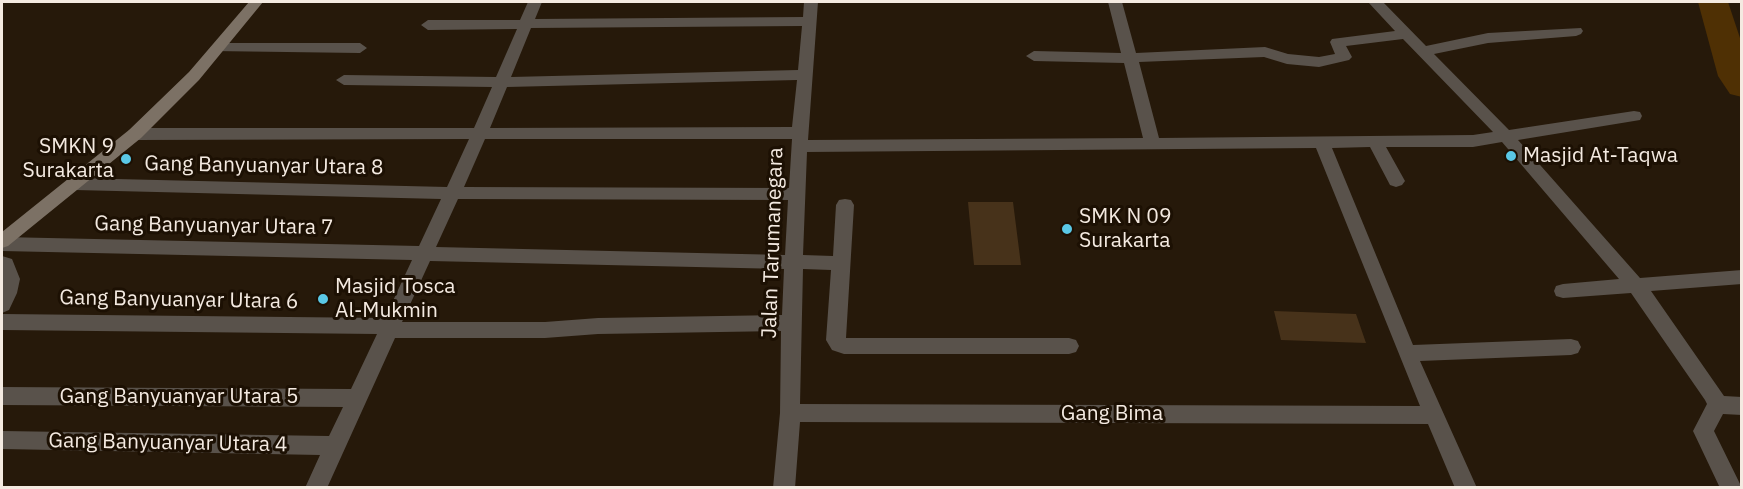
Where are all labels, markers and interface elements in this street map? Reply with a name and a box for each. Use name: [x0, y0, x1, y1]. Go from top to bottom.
place label: SMKN 9 Surakarta: [22, 134, 114, 184]
place label: Masjid At-Taqwa: [1523, 143, 1678, 169]
street label: Jalan Tarumanegara: [757, 147, 789, 339]
marker: Masjid At-Taqwa: [1504, 149, 1518, 163]
street label: Gang Banyuanyar Utara 8: [144, 151, 384, 181]
marker: SMKN 9 Surakarta: [119, 152, 133, 166]
place label: SMK N 09 Surakarta: [1079, 204, 1172, 254]
street label: Gang Banyuanyar Utara 7: [94, 211, 334, 241]
marker: SMK N 09 Surakarta: [1060, 222, 1074, 236]
place label: Masjid Tosca Al-Mukmin: [335, 274, 456, 324]
street label: Gang Banyuanyar Utara 6: [59, 285, 299, 315]
marker: Masjid Tosca Al-Mukmin: [316, 292, 330, 306]
street label: Gang Banyuanyar Utara 5: [59, 384, 299, 410]
street label: Gang Bima: [1061, 401, 1163, 427]
street label: Gang Banyuanyar Utara 4: [48, 428, 288, 458]

